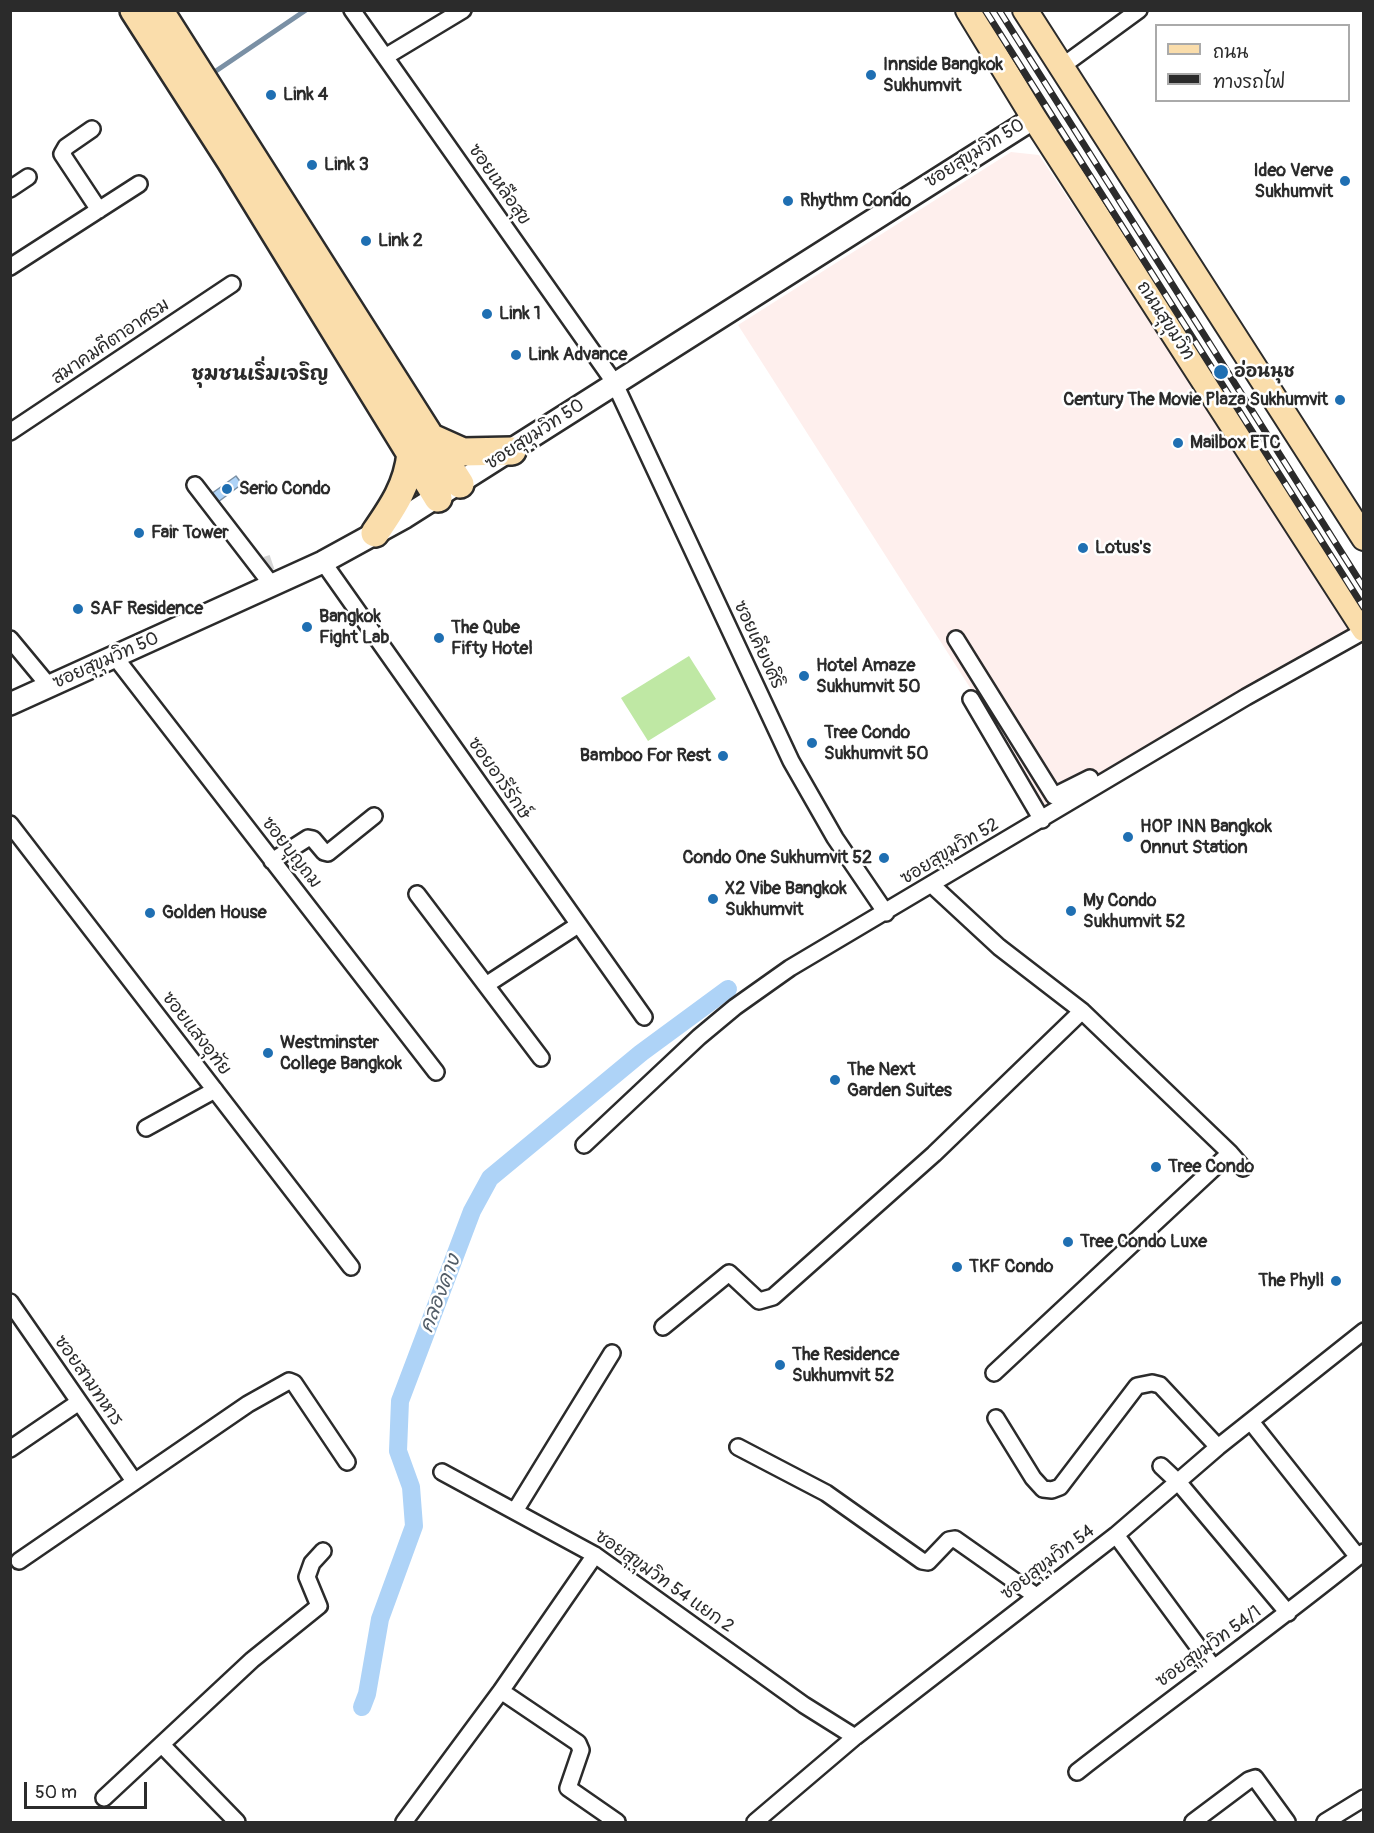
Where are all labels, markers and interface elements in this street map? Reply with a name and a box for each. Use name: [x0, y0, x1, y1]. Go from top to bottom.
legend: [1155, 24, 1350, 102]
text: ถนน: [1213, 41, 1248, 64]
place label: Innside Bangkok Sukhumvit: [883, 54, 1003, 97]
marker: Innside Bangkok Sukhumvit: [864, 68, 878, 82]
text: ทางรถไฟ: [1213, 71, 1285, 94]
place label: Link 4: [283, 84, 328, 106]
marker: Link 4: [264, 88, 278, 102]
street label: ซอยสุขุมวิท 50: [921, 115, 1029, 193]
street label: ซอยเหลือสุข: [463, 140, 535, 230]
place label: Link 3: [324, 154, 369, 176]
marker: Link 3: [305, 158, 319, 172]
place label: Ideo Verve Sukhumvit: [1253, 160, 1333, 202]
marker: Ideo Verve Sukhumvit: [1338, 174, 1352, 188]
place label: Rhythm Condo: [800, 190, 911, 212]
marker: Rhythm Condo: [781, 194, 795, 208]
place label: Link 2: [378, 230, 423, 252]
marker: Link 2: [359, 234, 373, 248]
street label: ถนนสุขุมวิท: [1131, 277, 1199, 365]
street label: สมาคมคีตาอาศรม: [48, 295, 174, 389]
place label: Link 1: [499, 303, 541, 325]
marker: Link 1: [480, 307, 494, 321]
place label: Link Advance: [528, 344, 627, 366]
marker: Link Advance: [509, 348, 523, 362]
place label: อ่อนนุช: [1234, 361, 1295, 383]
district label: ชุมชนเริ่มเจริญ: [191, 363, 329, 387]
marker: อ่อนนุช: [1212, 363, 1230, 381]
place label: Century The Movie Plaza Sukhumvit: [1063, 389, 1328, 411]
marker: Century The Movie Plaza Sukhumvit: [1333, 393, 1347, 407]
street label: ซอยสุขุมวิท 50: [482, 395, 588, 475]
place label: Mailbox ETC: [1190, 432, 1281, 454]
marker: Mailbox ETC: [1171, 436, 1185, 450]
place label: Serio Condo: [239, 478, 330, 500]
marker: Serio Condo: [220, 482, 234, 496]
place label: Fair Tower: [151, 522, 229, 544]
marker: Fair Tower: [132, 526, 146, 540]
place label: Lotus's: [1095, 537, 1151, 559]
marker: Lotus's: [1076, 541, 1090, 555]
place label: SAF Residence: [90, 598, 203, 620]
street label: ซอยเคียงศิริ: [728, 598, 788, 692]
marker: SAF Residence: [71, 602, 85, 616]
place label: Bangkok Fight Lab: [319, 606, 389, 648]
place label: The Qube Fifty Hotel: [451, 617, 533, 660]
marker: Bangkok Fight Lab: [300, 620, 314, 634]
street label: ซอยสุขุมวิท 50: [50, 628, 162, 694]
marker: The Qube Fifty Hotel: [432, 631, 446, 645]
place label: Hotel Amaze Sukhumvit 50: [816, 655, 921, 698]
marker: Hotel Amaze Sukhumvit 50: [797, 669, 811, 683]
place label: Tree Condo Sukhumvit 50: [824, 722, 929, 764]
street label: ซอยอารีรักษ์: [463, 734, 535, 824]
marker: Tree Condo Sukhumvit 50: [805, 736, 819, 750]
place label: Bamboo For Rest: [580, 745, 711, 767]
marker: Bamboo For Rest: [716, 749, 730, 763]
street label: ซอยบุญถม: [256, 813, 326, 893]
street label: ซอยสุขุมวิท 52: [897, 814, 1003, 890]
place label: HOP INN Bangkok Onnut Station: [1140, 816, 1272, 858]
marker: HOP INN Bangkok Onnut Station: [1121, 830, 1135, 844]
place label: Condo One Sukhumvit 52: [683, 847, 872, 869]
marker: Condo One Sukhumvit 52: [877, 851, 891, 865]
place label: X2 Vibe Bangkok Sukhumvit: [725, 878, 847, 920]
place label: My Condo Sukhumvit 52: [1083, 890, 1185, 932]
marker: X2 Vibe Bangkok Sukhumvit: [706, 892, 720, 906]
place label: Golden House: [162, 902, 267, 924]
marker: My Condo Sukhumvit 52: [1064, 904, 1078, 918]
marker: Golden House: [143, 906, 157, 920]
street label: ซอยแสงอุทัย: [157, 988, 235, 1080]
place label: Westminster College Bangkok: [280, 1032, 402, 1074]
marker: Westminster College Bangkok: [261, 1046, 275, 1060]
place label: The Next Garden Suites: [847, 1059, 952, 1102]
marker: The Next Garden Suites: [828, 1073, 842, 1087]
place label: Tree Condo: [1168, 1156, 1254, 1178]
marker: Tree Condo: [1149, 1160, 1163, 1174]
place label: Tree Condo Luxe: [1080, 1231, 1207, 1253]
marker: Tree Condo Luxe: [1061, 1235, 1075, 1249]
water label: คลองคาง: [415, 1252, 467, 1336]
place label: TKF Condo: [969, 1256, 1053, 1278]
marker: TKF Condo: [950, 1260, 964, 1274]
place label: The Phyll: [1258, 1270, 1324, 1292]
marker: The Phyll: [1329, 1274, 1343, 1288]
street label: ซอยสามทหาร: [49, 1332, 127, 1430]
place label: The Residence Sukhumvit 52: [792, 1344, 899, 1386]
marker: The Residence Sukhumvit 52: [773, 1358, 787, 1372]
street label: ซอยสุขุมวิท 54: [997, 1521, 1099, 1605]
street label: ซอยสุขุมวิท 54 แยก 2: [591, 1526, 737, 1638]
street label: ซอยสุขุมวิท 54/1: [1152, 1602, 1266, 1692]
scale bar: [27, 1770, 150, 1808]
text: 50 m: [35, 1781, 77, 1804]

